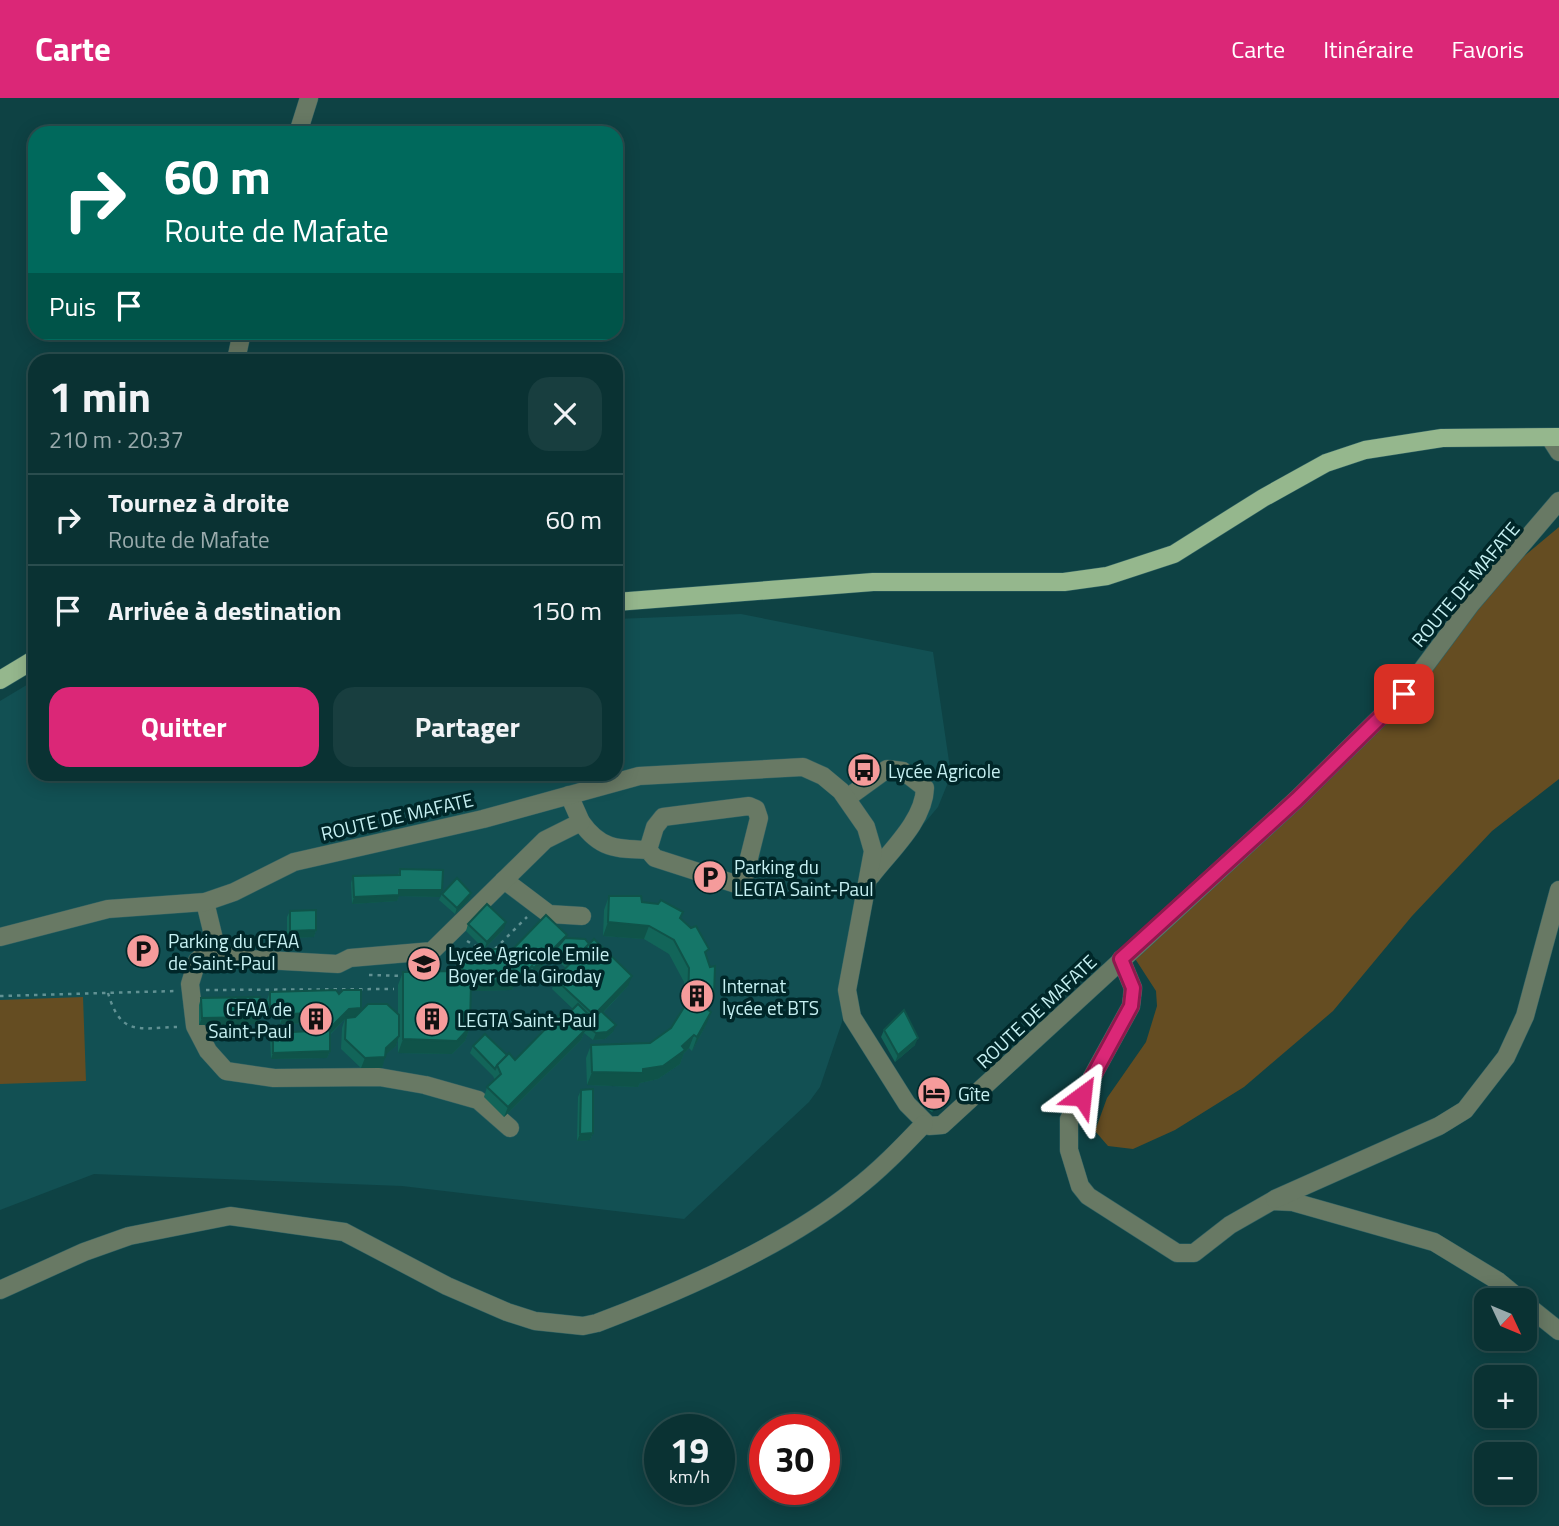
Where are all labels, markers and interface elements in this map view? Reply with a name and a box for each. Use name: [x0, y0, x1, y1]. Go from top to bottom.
text: Carte: [35, 24, 111, 74]
text: Carte: [1231, 31, 1285, 67]
text: Itinéraire: [1323, 31, 1414, 67]
text: Favoris: [1452, 31, 1524, 67]
text: 60 m: [164, 138, 271, 213]
icon: right: [49, 154, 140, 245]
text: Route de Mafate: [164, 206, 389, 254]
text: Puis: [49, 287, 96, 326]
icon: arrive: [110, 287, 148, 325]
text: 1 min: [49, 364, 151, 428]
button: close: [528, 377, 602, 451]
text: 210 m · 20:37: [49, 422, 184, 457]
text: Tournez à droite: [108, 483, 289, 522]
text: 60 m: [545, 500, 602, 539]
icon: right: [49, 501, 87, 539]
street label: ROUTE DE MAFATE: [1404, 515, 1526, 653]
text: Route de Mafate: [108, 522, 270, 557]
text: Arrivée à destination: [108, 591, 342, 630]
text: 150 m: [531, 591, 602, 630]
icon: arrive: [49, 592, 87, 630]
pin: [1374, 664, 1434, 724]
icon: arrive: [1385, 675, 1423, 713]
button: Quitter: [49, 687, 319, 767]
button: Partager: [333, 687, 602, 767]
bus stop icon: Lycée Agricole: [845, 751, 883, 789]
place label: Lycée Agricole: [888, 756, 1001, 785]
street label: ROUTE DE MAFATE: [318, 784, 476, 848]
place label: Parking du LEGTA Saint-Paul: [734, 852, 874, 903]
parking icon: Parking du LEGTA Saint-Paul: [691, 858, 729, 896]
place label: Parking du CFAA de Saint-Paul: [168, 926, 299, 977]
parking icon: Parking du CFAA de Saint-Paul: [124, 932, 162, 970]
place label: Lycée Agricole Emile Boyer de la Giroday: [448, 939, 609, 990]
school or university icon: Lycée Agricole Emile Boyer de la Giroday: [405, 945, 443, 983]
street label: ROUTE DE MAFATE: [969, 947, 1103, 1075]
place label: Internat lycée et BTS: [722, 971, 819, 1022]
building icon: Internat lycée et BTS: [678, 977, 716, 1015]
place label: CFAA de Saint-Paul: [208, 994, 292, 1045]
building icon: CFAA de Saint-Paul: [297, 1000, 335, 1038]
building icon: LEGTA Saint-Paul: [413, 1000, 451, 1038]
place label: LEGTA Saint-Paul: [457, 1005, 597, 1034]
position arrow: [1045, 1059, 1119, 1133]
hotel icon: Gîte: [915, 1074, 953, 1112]
place label: Gîte: [958, 1079, 990, 1108]
north arrow: [1474, 1288, 1536, 1351]
map controls: [1474, 1288, 1537, 1505]
button: +: [1474, 1365, 1537, 1428]
speed limit sign: 30: [749, 1414, 840, 1505]
text: 19: [670, 1423, 709, 1477]
button: −: [1474, 1442, 1537, 1505]
text: km/h: [669, 1463, 710, 1490]

